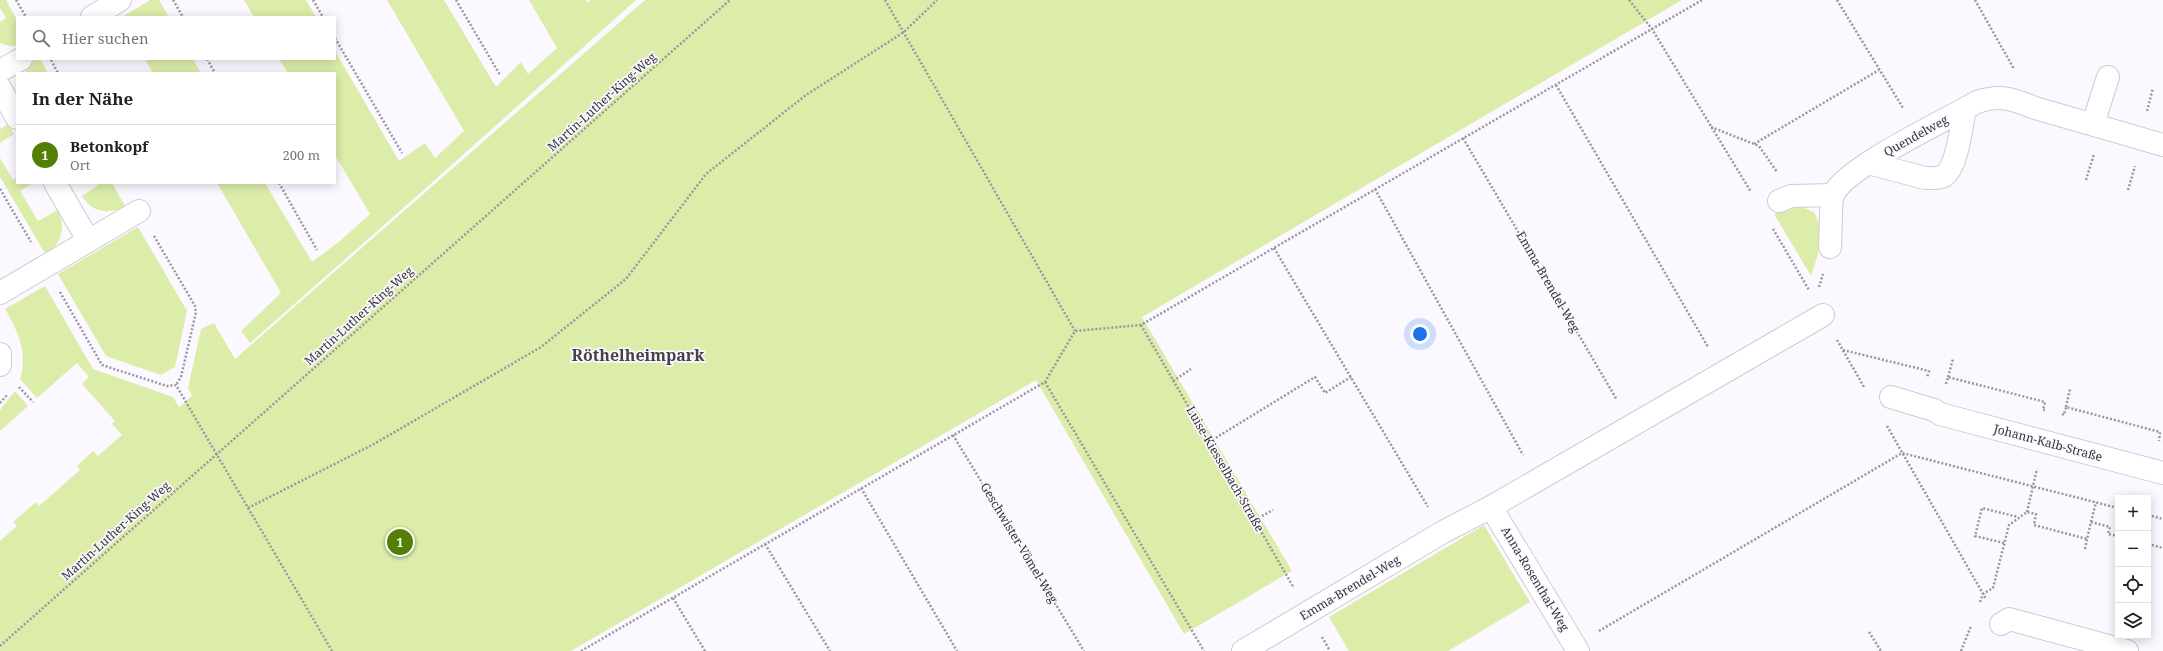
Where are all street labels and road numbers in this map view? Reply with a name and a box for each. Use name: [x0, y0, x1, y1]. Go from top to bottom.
street label: Martin-Luther-King-Weg: [544, 48, 660, 155]
street label: Quendelweg: [1880, 111, 1952, 160]
street label: Emma-Brendel-Weg: [1513, 228, 1585, 336]
street label: Martin-Luther-King-Weg: [301, 262, 417, 369]
street label: Luise-Kiesselbach-Straße: [1182, 403, 1268, 535]
street label: Johann-Kalb-Straße: [1991, 420, 2104, 465]
street label: Martin-Luther-King-Weg: [58, 477, 174, 584]
street label: Geschwister-Vömel-Weg: [977, 479, 1062, 607]
street label: Anna-Rosenthal-Weg: [1497, 523, 1574, 635]
street label: Emma-Brendel-Weg: [1296, 551, 1404, 624]

